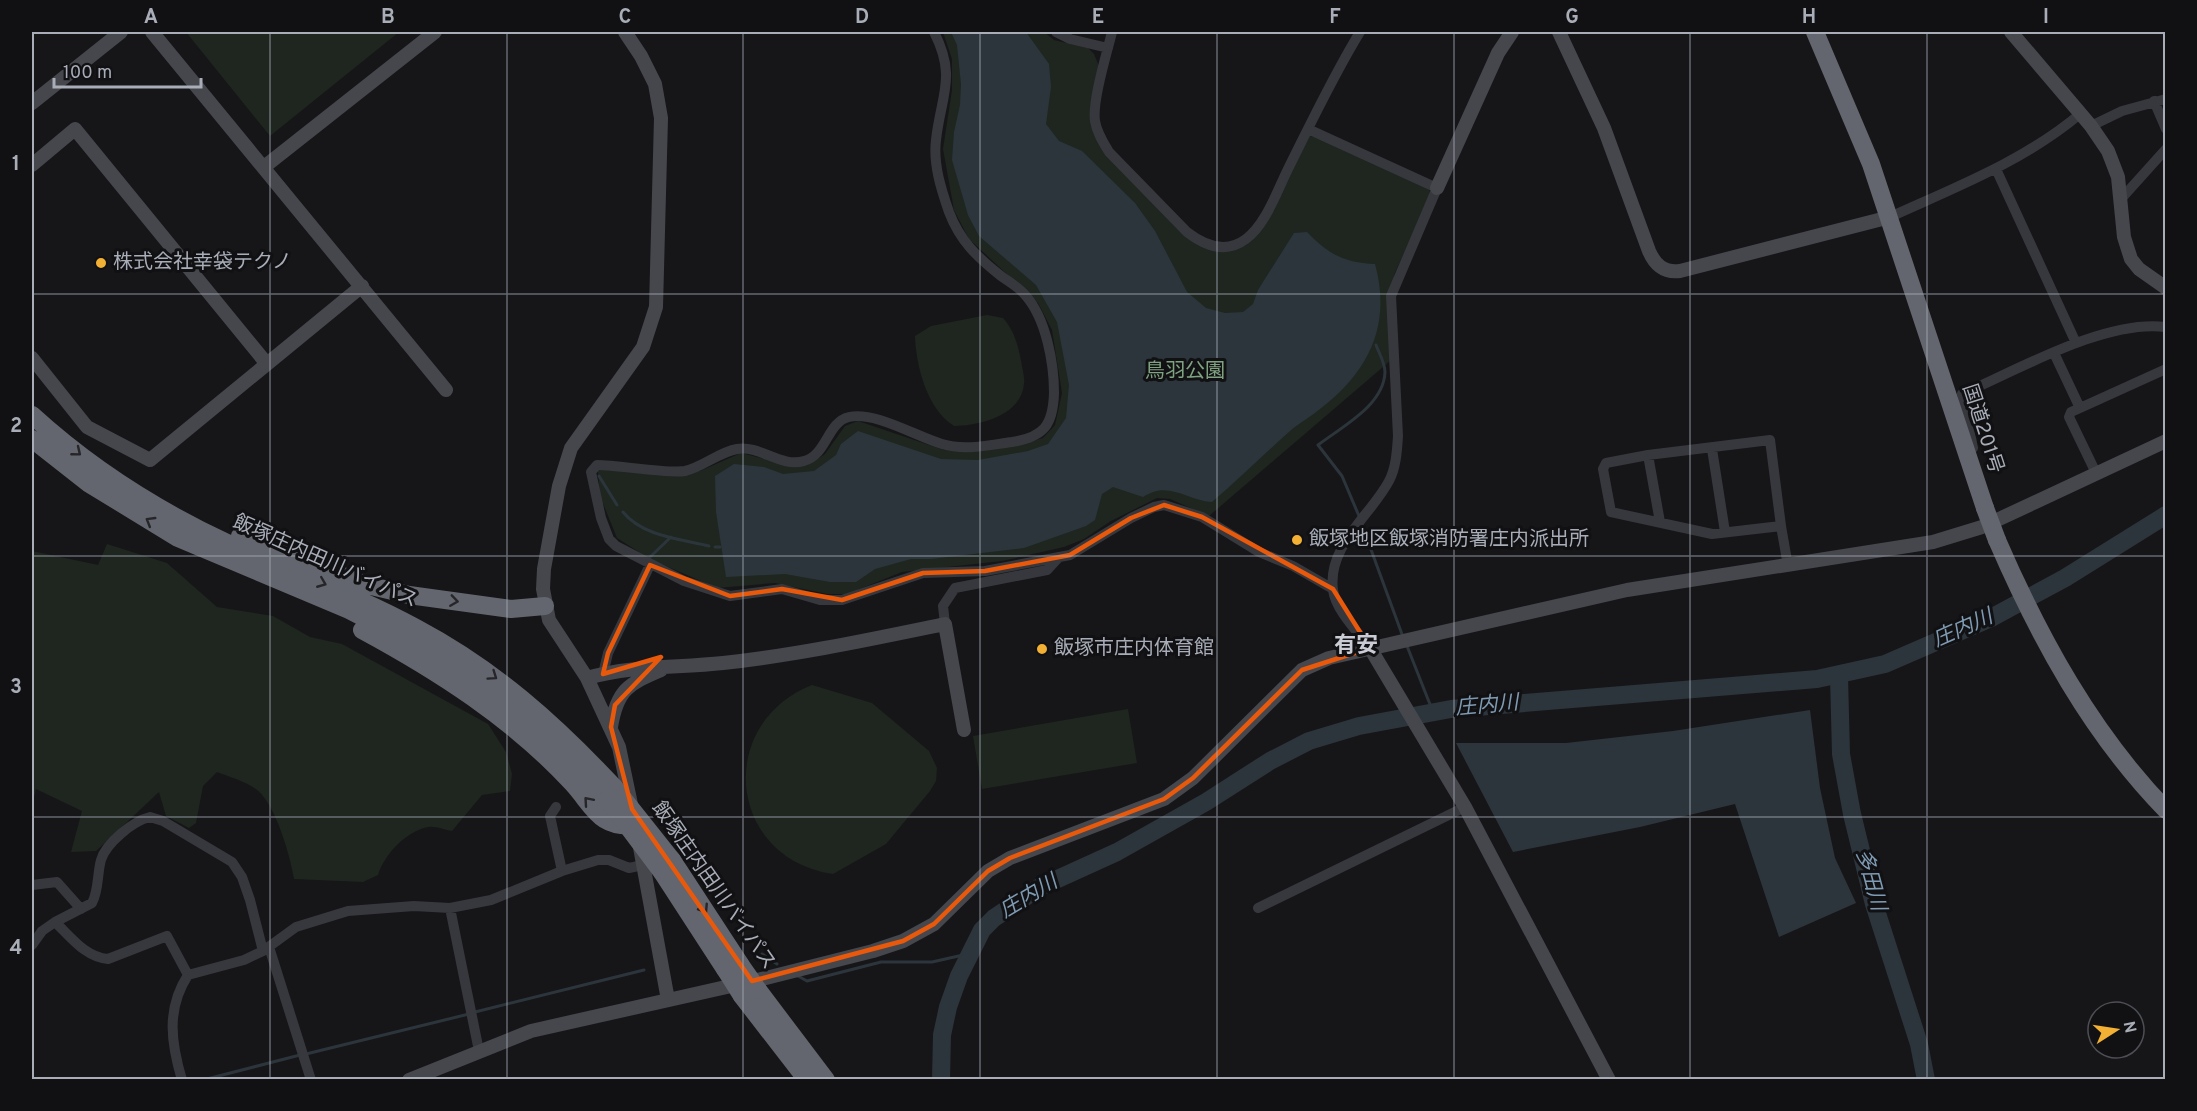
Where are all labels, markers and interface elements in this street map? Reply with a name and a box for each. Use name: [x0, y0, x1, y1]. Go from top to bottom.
text: A: [144, 5, 158, 31]
text: B: [381, 5, 395, 31]
text: C: [619, 5, 631, 31]
text: D: [855, 5, 869, 31]
text: E: [1092, 5, 1104, 31]
text: F: [1329, 5, 1341, 31]
text: G: [1565, 5, 1579, 31]
text: H: [1802, 5, 1816, 31]
text: I: [2043, 5, 2049, 31]
scale bar: [54, 51, 201, 89]
text: 100 m: [63, 62, 112, 85]
text: 1: [12, 152, 20, 178]
place label: 株式会社幸袋テクノ: [113, 250, 292, 276]
marker: 株式会社幸袋テクノ: [94, 256, 108, 270]
park label: 鳥羽公園: [1145, 359, 1225, 385]
street label: 国道201号: [1955, 381, 2009, 477]
text: 2: [10, 414, 22, 440]
one-way arrow: [70, 445, 81, 456]
street label: 飯塚庄内田川バイパス: [229, 510, 421, 614]
one-way arrow: [146, 516, 156, 528]
place label: 飯塚地区飯塚消防署庄内派出所: [1309, 527, 1589, 553]
marker: 飯塚地区飯塚消防署庄内派出所: [1290, 533, 1304, 547]
one-way arrow: [316, 576, 327, 589]
one-way arrow: [450, 595, 459, 607]
water label: 庄内川: [1929, 603, 1999, 654]
district label: 有安: [1334, 633, 1378, 660]
place label: 飯塚市庄内体育館: [1054, 636, 1214, 662]
marker: 飯塚市庄内体育館: [1035, 642, 1049, 656]
one-way arrow: [486, 669, 497, 680]
text: 3: [10, 675, 22, 701]
water label: 庄内川: [1454, 690, 1522, 722]
one-way arrow: [584, 797, 595, 808]
street label: 飯塚庄内田川バイパス: [645, 797, 781, 975]
water label: 多田川: [1849, 846, 1892, 916]
water label: 庄内川: [995, 868, 1065, 925]
one-way arrow: [697, 902, 708, 913]
text: 4: [10, 936, 22, 962]
north arrow: [2086, 1000, 2146, 1060]
text: N: [2118, 1020, 2140, 1035]

